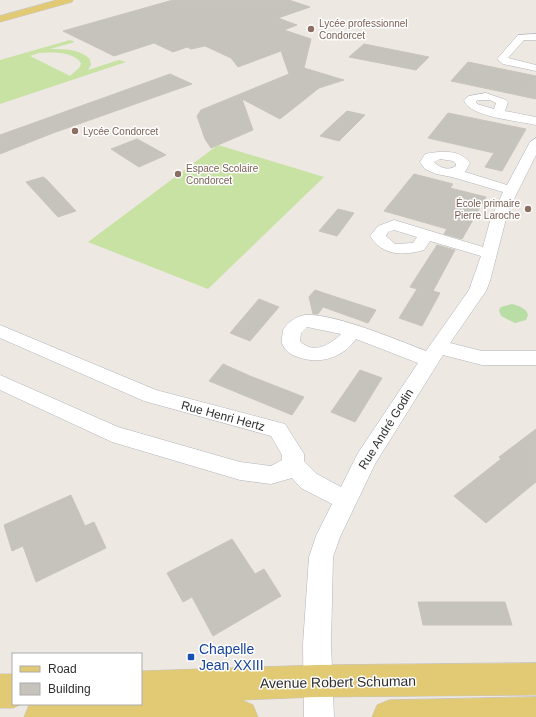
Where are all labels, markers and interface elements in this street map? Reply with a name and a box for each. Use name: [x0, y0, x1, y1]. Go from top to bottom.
place label: Lycée professionnel Condorcet: [319, 18, 408, 41]
marker: Lycée professionnel Condorcet: [306, 24, 316, 34]
marker: Lycée Condorcet: [70, 126, 80, 136]
place label: Lycée Condorcet: [83, 126, 158, 137]
place label: Espace Scolaire Condorcet: [186, 163, 259, 186]
marker: Espace Scolaire Condorcet: [173, 169, 183, 179]
place label: École primaire Pierre Laroche: [454, 197, 520, 221]
marker: École primaire Pierre Laroche: [523, 204, 533, 214]
street label: Rue André Godin: [356, 386, 416, 472]
street label: Rue Henri Hertz: [180, 398, 266, 434]
place label: Chapelle Jean XXIII: [199, 641, 264, 673]
marker: Chapelle Jean XXIII: [186, 652, 196, 662]
legend: [12, 653, 142, 705]
text: Road: [48, 662, 77, 676]
street label: Avenue Robert Schuman: [260, 673, 416, 691]
text: Building: [48, 682, 91, 696]

